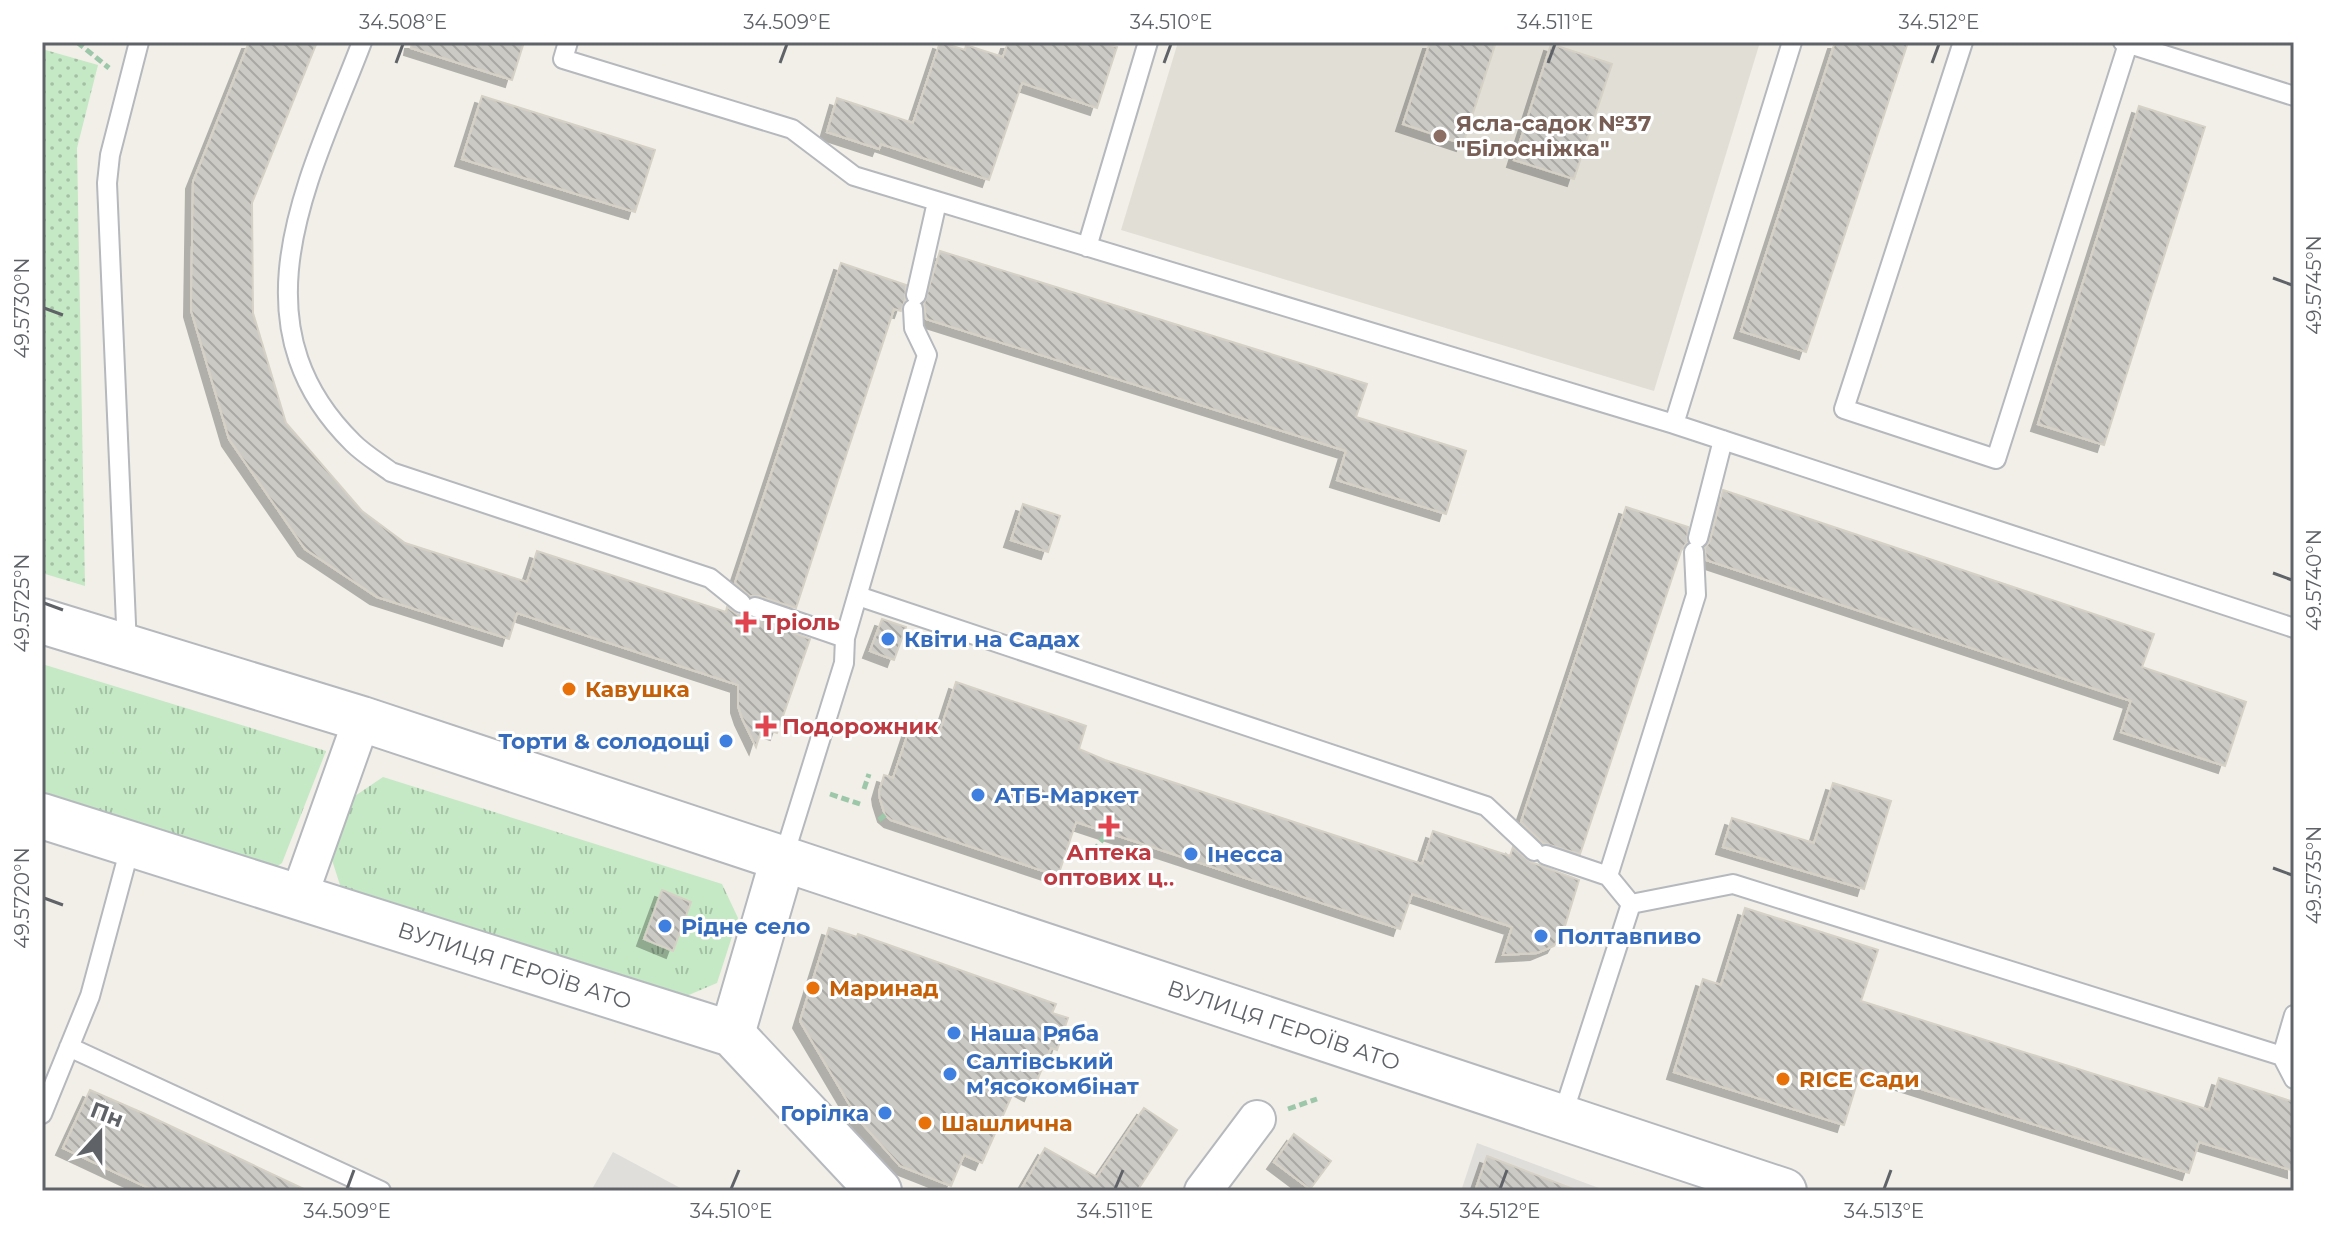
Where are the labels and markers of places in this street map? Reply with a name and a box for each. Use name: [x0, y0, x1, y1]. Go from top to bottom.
place label: Ясла-садок №37 "Білосніжка": [1456, 110, 1651, 162]
marker: Ясла-садок №37 "Білосніжка": [1431, 127, 1449, 145]
place label: Тріоль: [762, 609, 840, 636]
marker: Тріоль: [737, 613, 755, 631]
place label: Квіти на Садах: [904, 626, 1080, 653]
marker: Квіти на Садах: [879, 630, 897, 648]
place label: Кавушка: [585, 676, 690, 703]
marker: Кавушка: [560, 680, 578, 698]
place label: Подорожник: [782, 713, 939, 740]
marker: Подорожник: [757, 717, 775, 735]
place label: Торти & солодощі: [498, 728, 710, 755]
marker: Торти & солодощі: [717, 732, 735, 750]
place label: АТБ-Маркет: [994, 782, 1139, 809]
marker: АТБ-Маркет: [969, 786, 987, 804]
marker: Аптека оптових ц‥: [1100, 817, 1118, 835]
place label: Аптека оптових ц‥: [1044, 839, 1174, 891]
place label: Інесса: [1207, 841, 1283, 868]
marker: Інесса: [1182, 845, 1200, 863]
place label: Рідне село: [681, 913, 810, 940]
marker: Рідне село: [656, 917, 674, 935]
place label: Полтавпиво: [1557, 923, 1701, 950]
marker: Полтавпиво: [1532, 927, 1550, 945]
place label: Маринад: [829, 975, 938, 1002]
marker: Маринад: [804, 979, 822, 997]
place label: Наша Ряба: [970, 1020, 1099, 1047]
marker: Наша Ряба: [945, 1024, 963, 1042]
place label: Салтівський мʼясокомбінат: [966, 1048, 1139, 1100]
marker: Салтівський мʼясокомбінат: [941, 1065, 959, 1083]
place label: RICE Сади: [1799, 1066, 1920, 1093]
marker: RICE Сади: [1774, 1070, 1792, 1088]
place label: Горілка: [780, 1100, 869, 1127]
marker: Горілка: [876, 1104, 894, 1122]
place label: Шашлична: [941, 1110, 1073, 1137]
marker: Шашлична: [916, 1114, 934, 1132]

